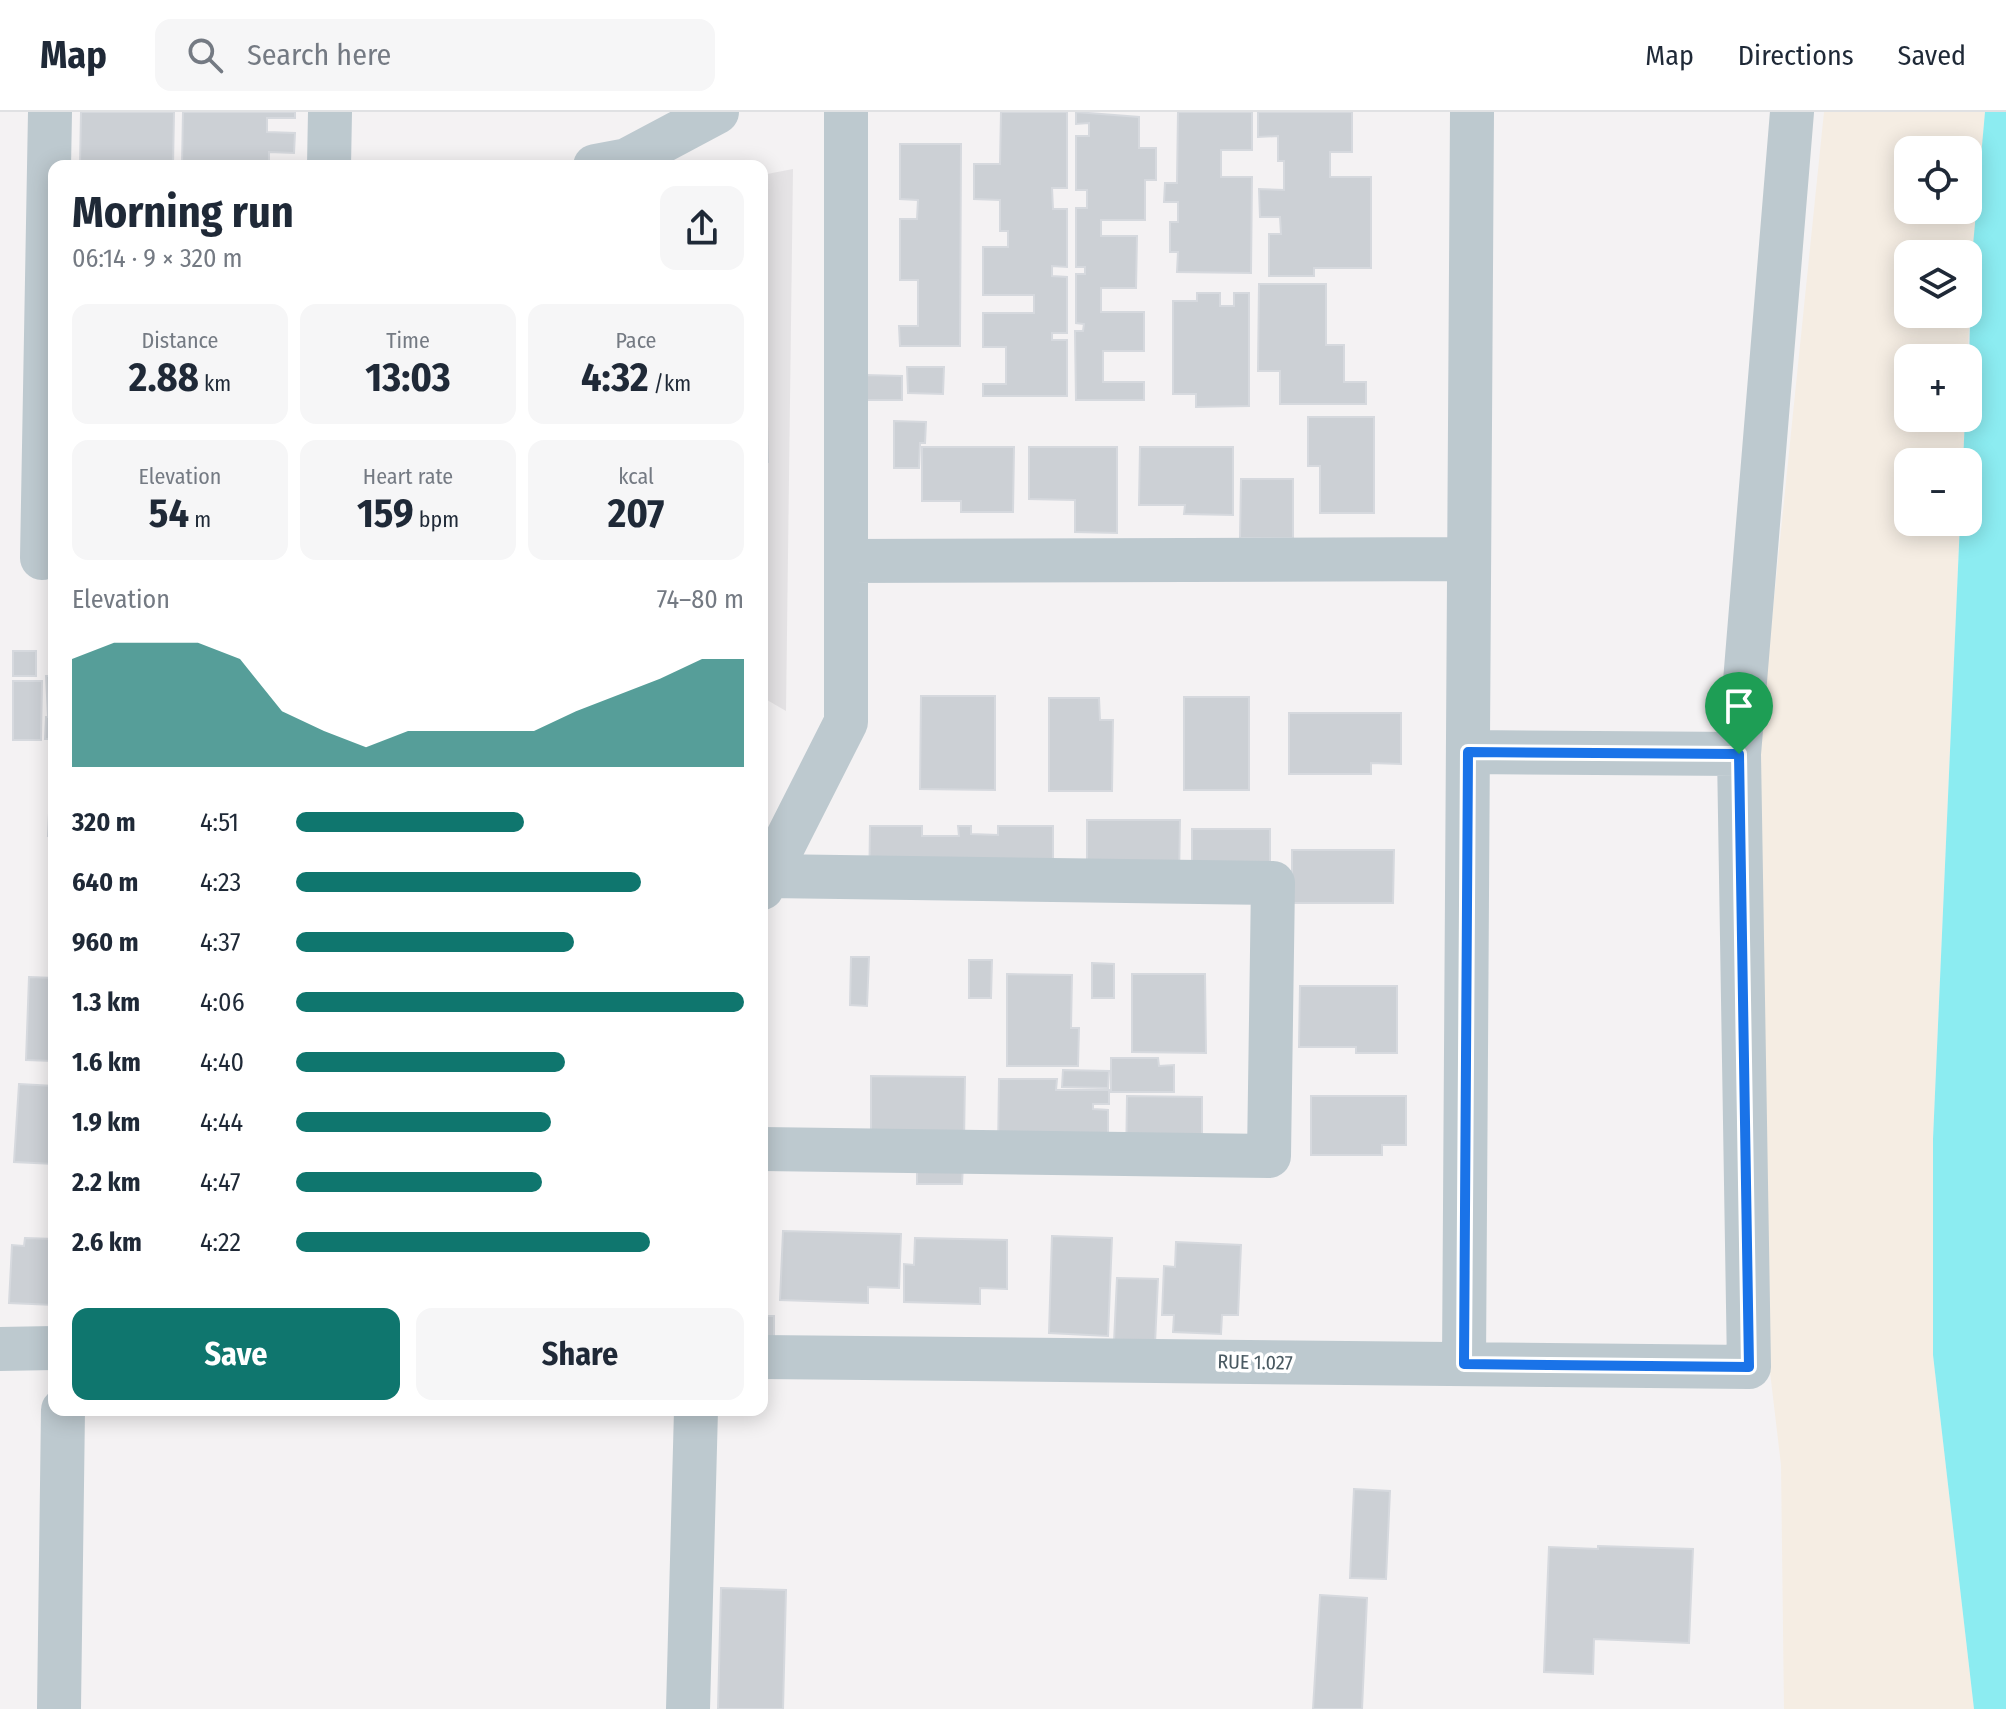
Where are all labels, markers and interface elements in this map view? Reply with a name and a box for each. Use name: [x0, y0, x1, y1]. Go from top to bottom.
search box: [155, 19, 715, 91]
text: Map: [40, 32, 107, 78]
icon: search: [183, 33, 227, 77]
text: Search here: [247, 37, 391, 73]
text: Map: [1645, 39, 1694, 72]
text: Directions: [1738, 39, 1854, 72]
text: Saved: [1898, 39, 1966, 72]
map controls: [1894, 136, 1982, 536]
button: locate: [1894, 136, 1982, 224]
text: Morning run: [72, 186, 294, 239]
button: share: [660, 186, 744, 270]
button: layers: [1894, 240, 1982, 328]
text: 06:14 · 9 × 320 m: [72, 243, 243, 274]
text: Distance: [141, 327, 219, 354]
text: Time: [386, 327, 430, 354]
text: Pace: [615, 327, 657, 354]
button: +: [1894, 344, 1982, 432]
text: 2.88: [129, 354, 199, 402]
text: 13:03: [365, 354, 451, 402]
text: 4:32: [581, 354, 648, 402]
text: km: [199, 370, 231, 397]
text: /km: [648, 370, 691, 397]
button: −: [1894, 448, 1982, 536]
text: Elevation: [139, 463, 221, 490]
text: Heart rate: [363, 463, 453, 490]
text: kcal: [618, 463, 654, 490]
text: 54: [149, 490, 189, 538]
text: 159: [357, 490, 414, 538]
text: 207: [608, 490, 664, 538]
text: m: [189, 506, 211, 533]
text: bpm: [414, 506, 459, 533]
text: Elevation: [72, 584, 170, 615]
text: 74–80 m: [657, 584, 744, 615]
pin: [1705, 672, 1773, 754]
icon: arrive: [1717, 684, 1761, 728]
text: 320 m: [72, 807, 136, 838]
text: 4:51: [200, 807, 239, 838]
text: 640 m: [72, 867, 138, 898]
text: 4:23: [200, 867, 241, 898]
text: 960 m: [72, 927, 138, 958]
text: 4:37: [200, 927, 240, 958]
text: 1.3 km: [72, 987, 140, 1018]
text: 4:06: [200, 987, 245, 1018]
text: 1.6 km: [72, 1047, 141, 1078]
text: 4:40: [200, 1047, 244, 1078]
text: 1.9 km: [72, 1107, 140, 1138]
text: 4:44: [200, 1107, 243, 1138]
text: 2.2 km: [72, 1167, 141, 1198]
text: 4:47: [200, 1167, 241, 1198]
text: 2.6 km: [72, 1227, 142, 1258]
text: 4:22: [200, 1227, 241, 1258]
button: Save: [72, 1308, 400, 1400]
button: Share: [416, 1308, 744, 1400]
street label: RUE 1.027: [1217, 1349, 1293, 1375]

